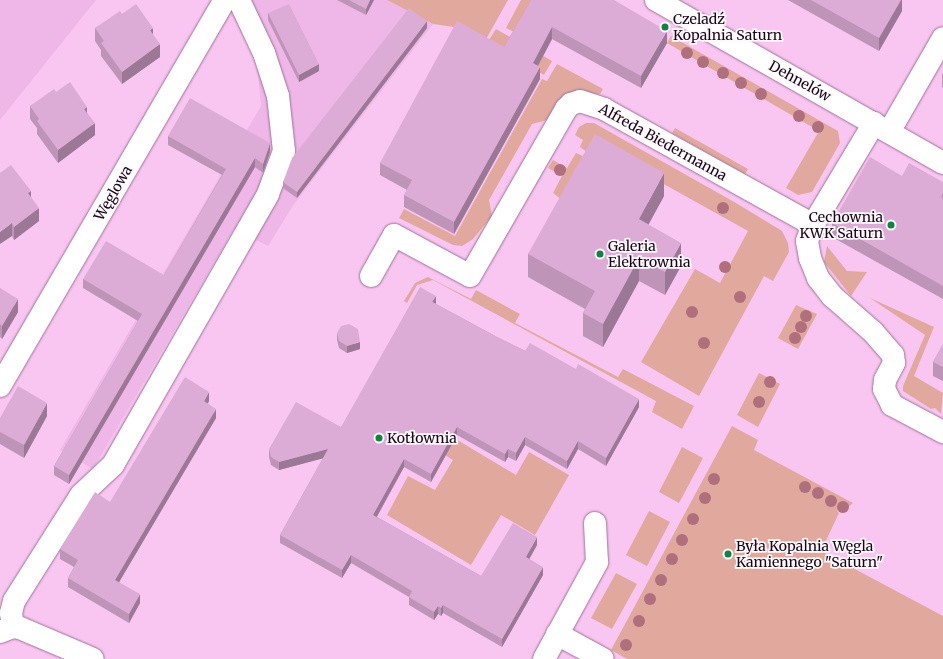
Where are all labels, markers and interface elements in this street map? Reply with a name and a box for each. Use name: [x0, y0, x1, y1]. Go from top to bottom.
place label: Czeladź Kopalnia Saturn: [673, 11, 782, 44]
marker: Czeladź Kopalnia Saturn: [660, 22, 670, 32]
street label: Dehnelów: [766, 57, 834, 105]
street label: Alfreda Biedermanna: [596, 100, 730, 184]
street label: Węglowa: [91, 162, 135, 224]
place label: Cechownia KWK Saturn: [799, 209, 883, 242]
marker: Cechownia KWK Saturn: [886, 220, 896, 230]
place label: Galeria Elektrownia: [608, 238, 690, 270]
marker: Galeria Elektrownia: [595, 249, 605, 259]
place label: Kotłownia: [387, 430, 457, 446]
marker: Kotłownia: [374, 433, 384, 443]
place label: Była Kopalnia Węgla Kamiennego "Saturn": [736, 538, 883, 570]
marker: Była Kopalnia Węgla Kamiennego "Saturn": [723, 549, 733, 559]

